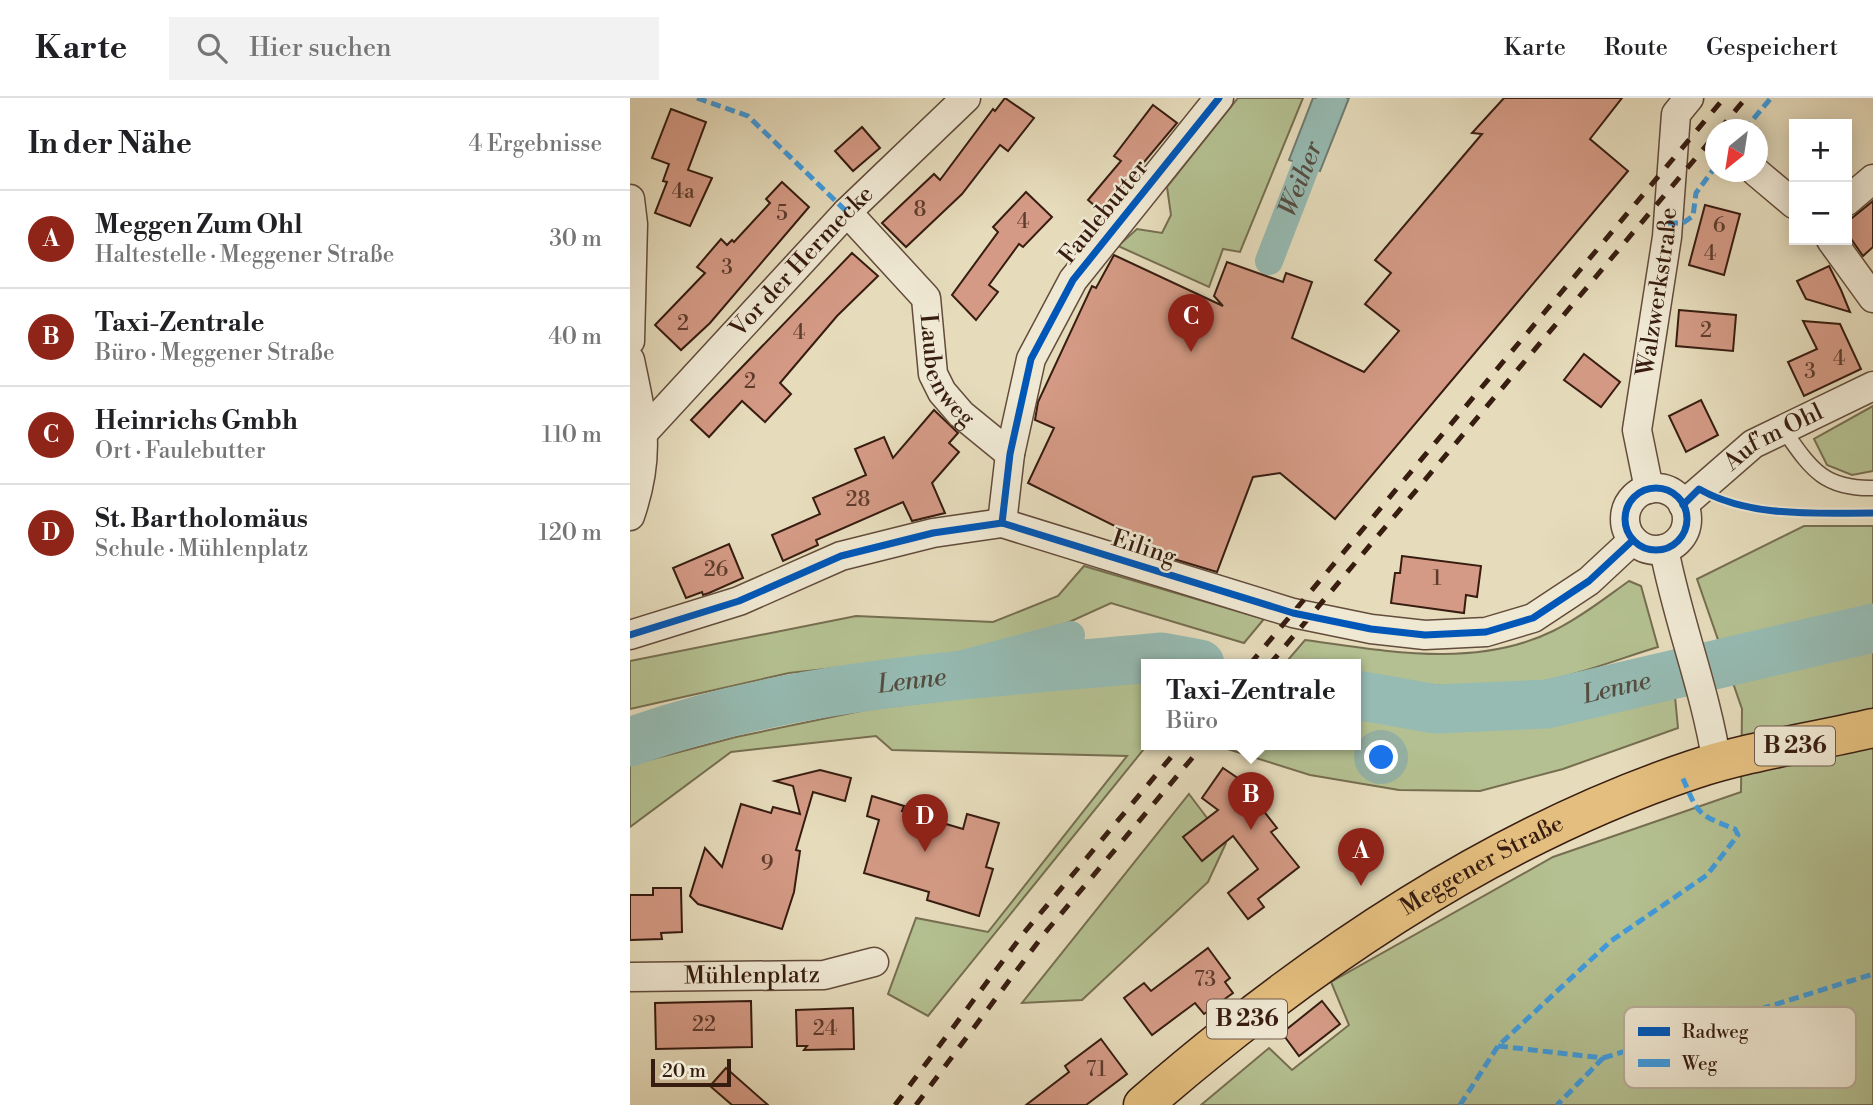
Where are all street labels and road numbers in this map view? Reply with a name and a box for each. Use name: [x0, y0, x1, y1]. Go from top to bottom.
street label: Faulebutter: [1053, 154, 1155, 270]
street label: Vor der Hermecke: [723, 179, 880, 344]
street label: Walzwerkstraße: [1630, 206, 1684, 379]
street label: Laubenweg: [913, 312, 981, 434]
street label: Auf'm Ohl: [1717, 397, 1828, 478]
street label: Eiling: [1108, 523, 1181, 573]
road number: B 236: [1755, 726, 1835, 766]
street label: Meggener Straße: [1395, 809, 1568, 923]
street label: Mühlenplatz: [684, 960, 820, 991]
road number: B 236: [1207, 1000, 1287, 1038]

